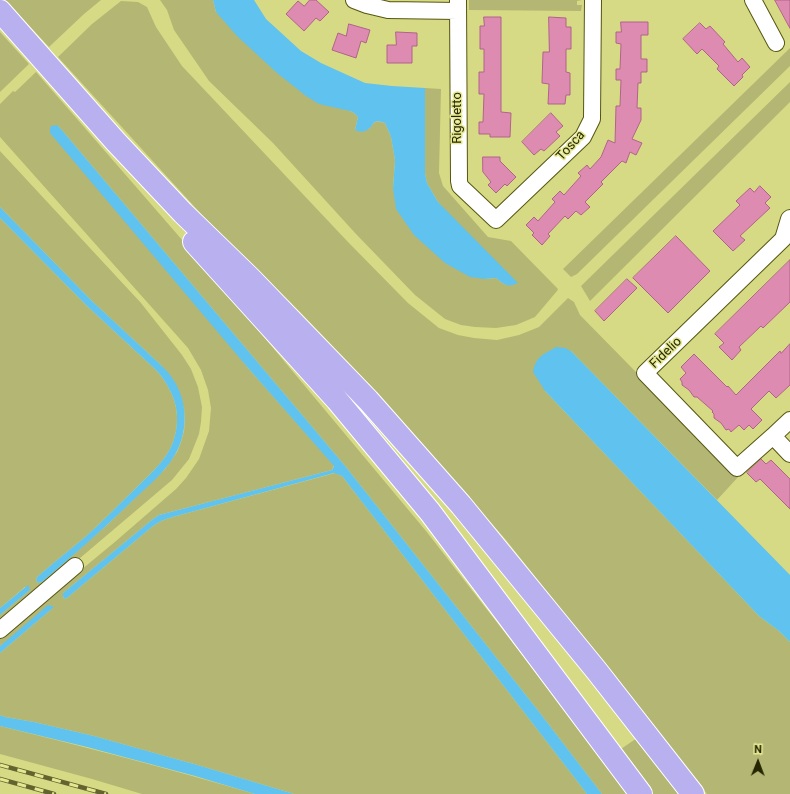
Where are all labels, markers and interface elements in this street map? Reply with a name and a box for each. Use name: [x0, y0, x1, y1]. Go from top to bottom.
street label: Rigoletto: [450, 92, 466, 144]
street label: Tosca: [553, 128, 589, 164]
street label: Fidelio: [647, 334, 685, 372]
north arrow: [738, 742, 778, 782]
text: N: [754, 743, 762, 756]

